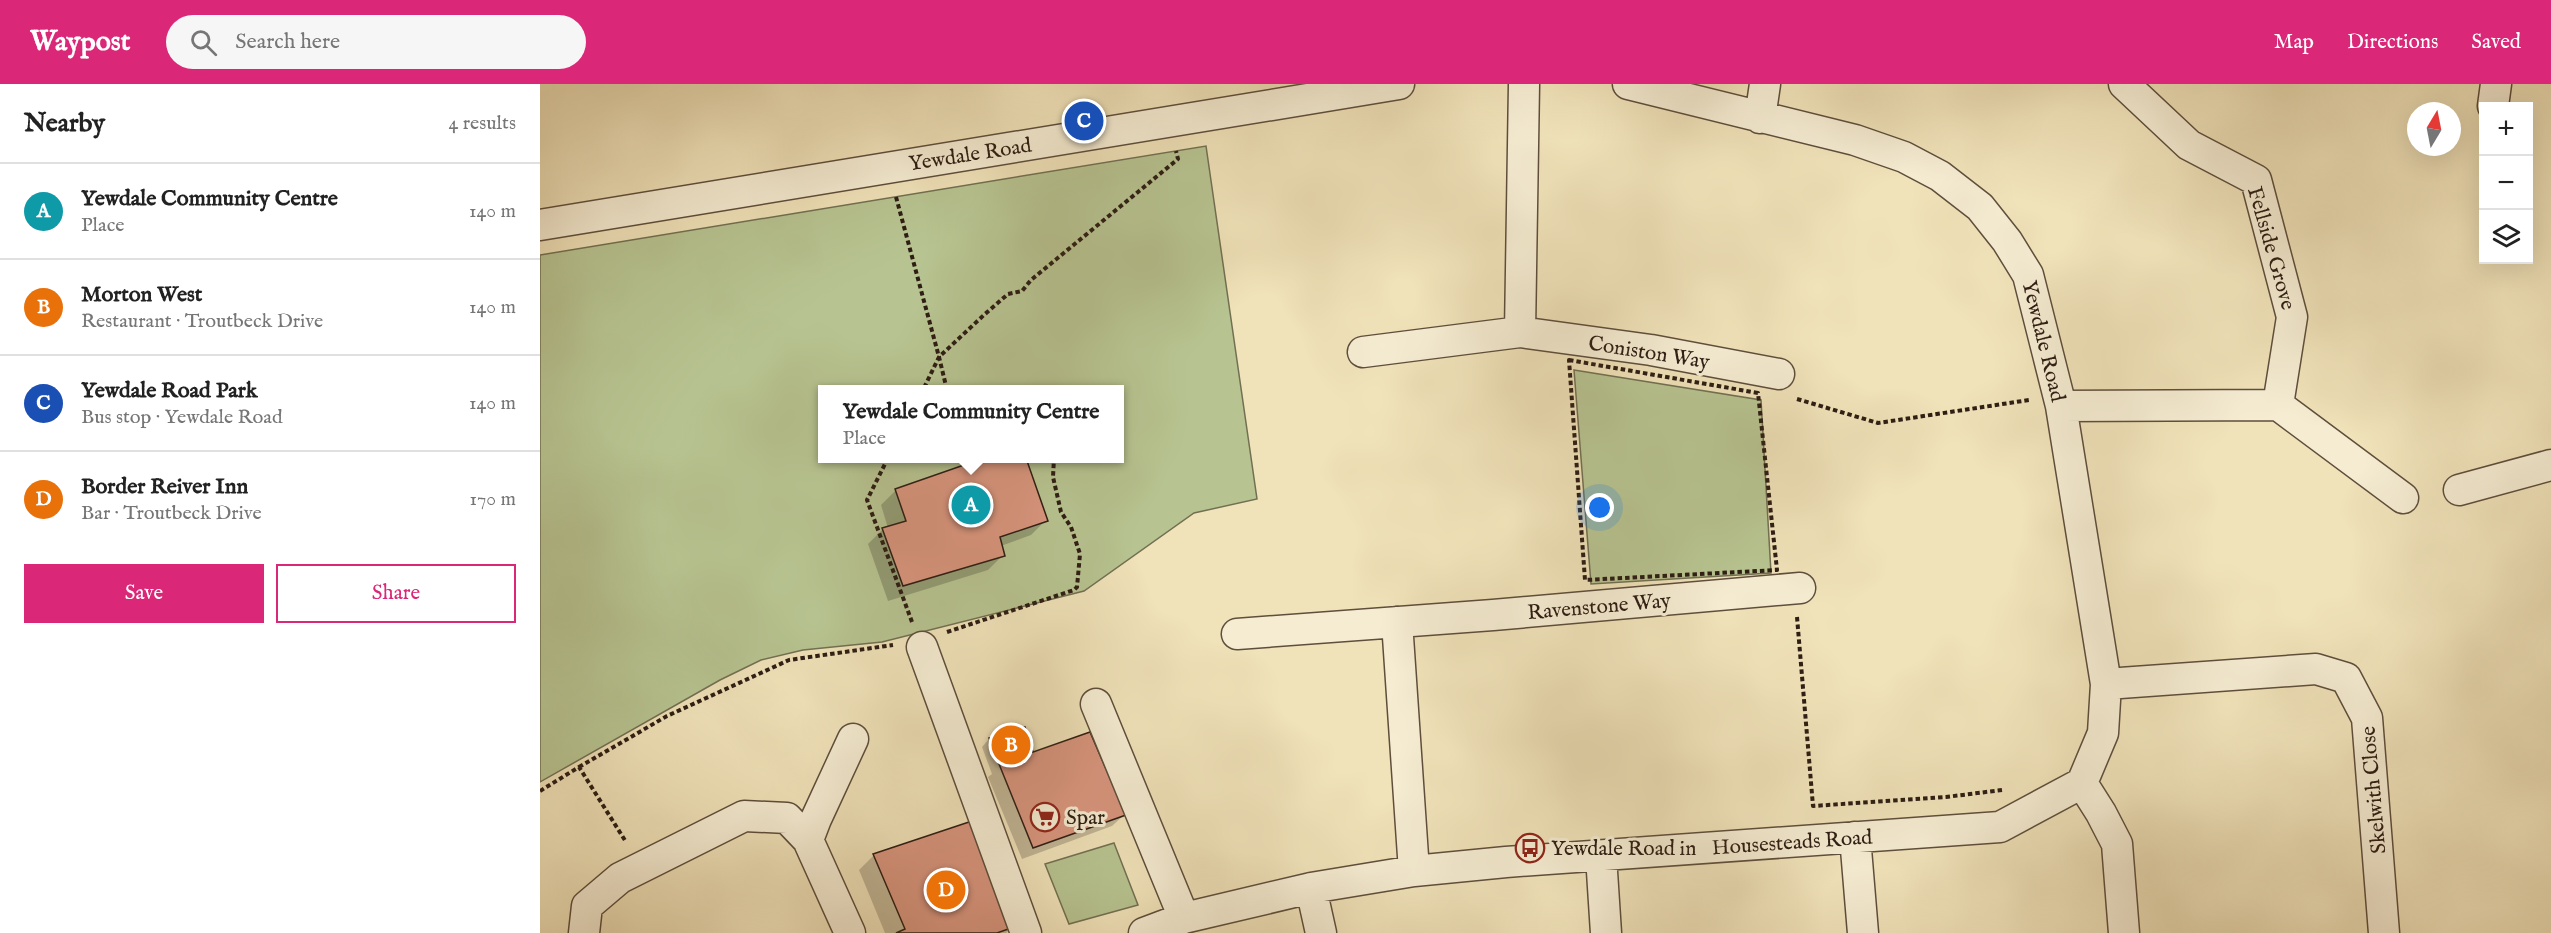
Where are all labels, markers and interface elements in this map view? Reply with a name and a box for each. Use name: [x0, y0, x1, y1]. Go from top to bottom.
search box: [166, 15, 586, 69]
text: Waypost: [30, 25, 130, 60]
icon: search: [187, 26, 220, 59]
text: Search here: [235, 28, 340, 56]
text: Map: [2274, 29, 2314, 56]
text: Directions: [2347, 29, 2438, 56]
text: Saved: [2471, 29, 2521, 56]
pin: C: [1064, 99, 1104, 144]
north arrow: [2407, 102, 2461, 156]
map controls: [2479, 102, 2533, 264]
button: +: [2479, 102, 2533, 156]
text: Nearby: [24, 107, 105, 140]
text: 4 results: [449, 111, 516, 136]
street label: Yewdale Road: [907, 132, 1034, 179]
button: −: [2479, 156, 2533, 210]
street label: Fellside Grove: [2240, 184, 2301, 314]
text: Yewdale Community Centre: [81, 185, 338, 213]
text: A: [37, 199, 50, 224]
text: 140 m: [469, 199, 516, 224]
button: layers: [2479, 210, 2533, 264]
text: Place: [81, 213, 124, 238]
street label: Yewdale Road: [2014, 278, 2071, 406]
text: Morton West: [81, 281, 202, 309]
text: B: [37, 295, 50, 320]
text: 140 m: [469, 295, 516, 320]
text: Restaurant · Troutbeck Drive: [81, 309, 323, 334]
street label: Coniston Way: [1586, 331, 1712, 377]
text: Yewdale Road Park: [81, 377, 257, 405]
popup: [818, 385, 1124, 463]
text: C: [36, 391, 51, 416]
text: 140 m: [469, 391, 516, 416]
text: Yewdale Community Centre: [843, 398, 1099, 426]
text: Bus stop · Yewdale Road: [81, 405, 283, 430]
text: Place: [843, 426, 886, 451]
text: Border Reiver Inn: [81, 473, 248, 501]
pin: A: [952, 482, 990, 528]
text: D: [35, 487, 52, 512]
text: 170 m: [470, 487, 516, 512]
your location: [1585, 493, 1614, 522]
text: Bar · Troutbeck Drive: [81, 501, 262, 526]
button: Save: [24, 564, 264, 623]
button: Share: [276, 564, 516, 623]
street label: Ravenstone Way: [1526, 588, 1673, 627]
pin: B: [992, 722, 1030, 768]
street label: Skelwith Close: [2355, 725, 2394, 855]
supermarket icon: Spar: [1029, 801, 1061, 833]
place label: Spar: [1066, 805, 1105, 832]
street label: Housesteads Road: [1711, 824, 1874, 863]
bus stop icon: Yewdale Road in: [1514, 832, 1546, 864]
place label: Yewdale Road in: [1551, 836, 1696, 863]
pin: D: [926, 868, 966, 912]

